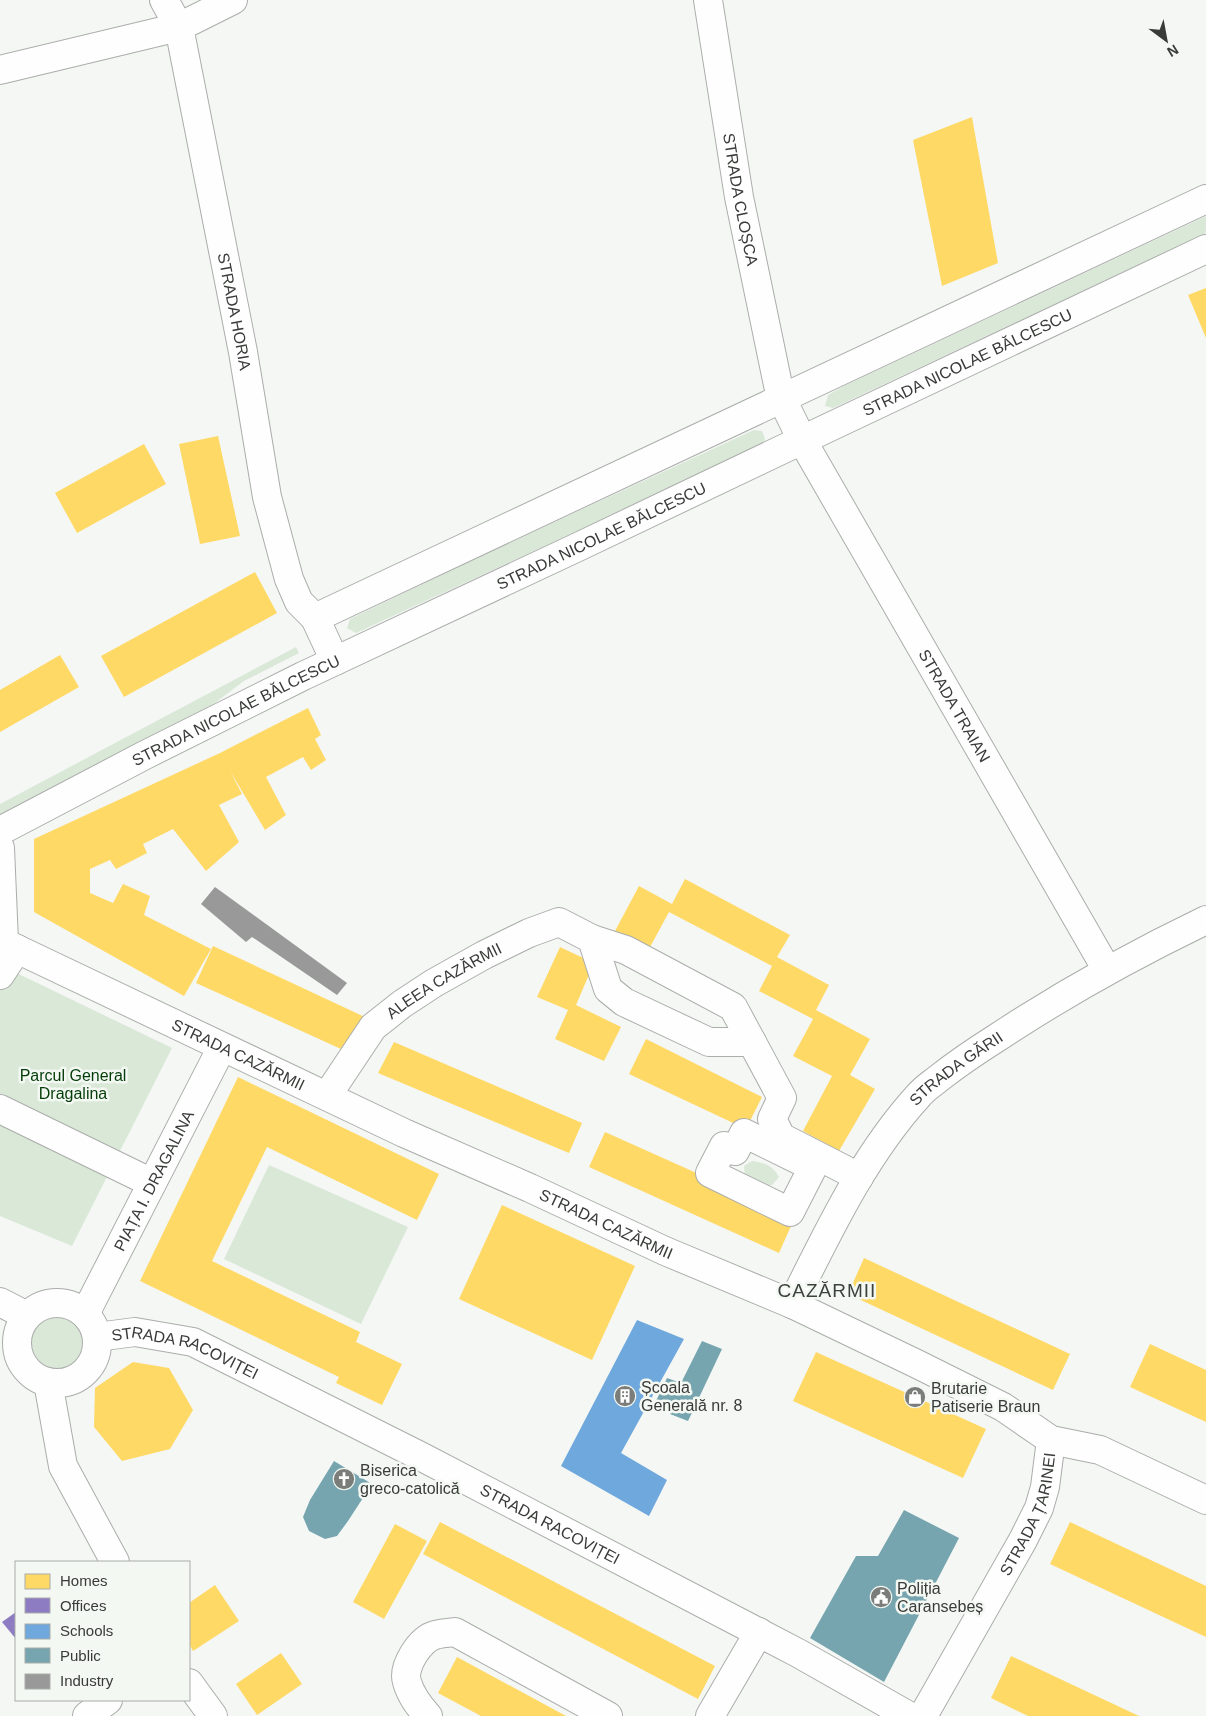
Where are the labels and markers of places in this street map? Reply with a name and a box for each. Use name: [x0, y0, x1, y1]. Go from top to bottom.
place label: Școala Generală nr. 8: [641, 1379, 743, 1414]
place label: Brutarie Patiserie Braun: [931, 1380, 1040, 1415]
building icon: Școala Generală nr. 8: [613, 1384, 637, 1408]
shop icon: Brutarie Patiserie Braun: [903, 1385, 927, 1409]
place label: Biserica greco-catolică: [360, 1462, 460, 1497]
church icon: Biserica greco-catolică: [332, 1467, 356, 1491]
place label: Poliția Caransebeș: [897, 1580, 983, 1615]
public building icon: Poliția Caransebeș: [869, 1585, 893, 1609]

